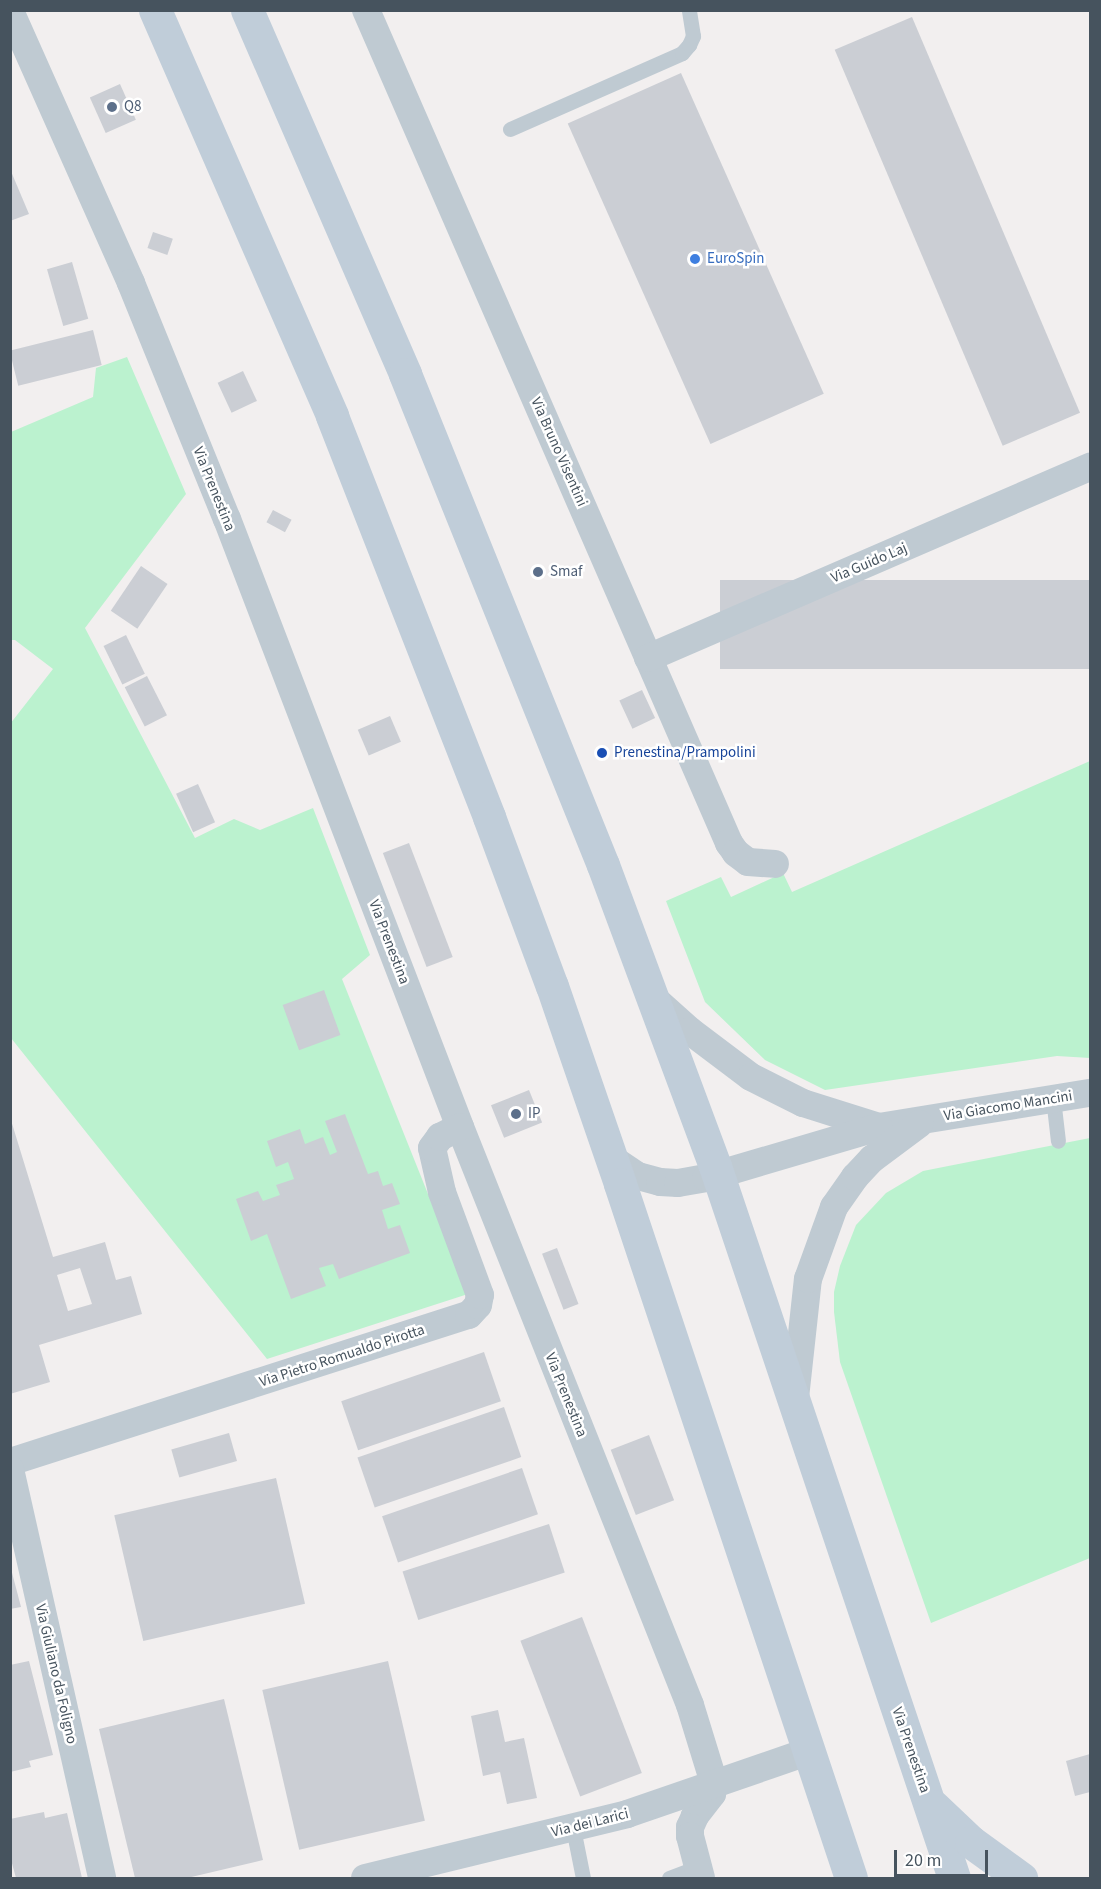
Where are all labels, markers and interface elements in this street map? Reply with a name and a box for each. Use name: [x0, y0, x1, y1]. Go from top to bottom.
place label: Q8: [124, 98, 141, 116]
marker: Q8: [105, 100, 119, 114]
place label: EuroSpin: [707, 250, 764, 268]
marker: EuroSpin: [688, 252, 702, 266]
street label: Via Bruno Visentini: [527, 395, 591, 509]
street label: Via Prenestina: [189, 444, 239, 534]
street label: Via Guido Laj: [828, 539, 910, 587]
place label: Smaf: [550, 563, 582, 581]
marker: Smaf: [531, 565, 545, 579]
place label: Prenestina/Prampolini: [614, 744, 756, 762]
marker: Prenestina/Prampolini: [595, 746, 609, 760]
street label: Via Prenestina: [365, 897, 413, 987]
street label: Via Giacomo Mancini: [942, 1087, 1074, 1125]
place label: IP: [528, 1105, 540, 1123]
marker: IP: [509, 1107, 523, 1121]
street label: Via Pietro Romualdo Pirotta: [257, 1321, 427, 1391]
street label: Via Prenestina: [541, 1350, 591, 1440]
street label: Via Giuliano da Foligno: [31, 1602, 81, 1746]
street label: Via Prenestina: [888, 1705, 934, 1795]
street label: Via dei Larici: [550, 1805, 630, 1841]
scale bar: [897, 1838, 992, 1876]
text: 20 m: [905, 1848, 941, 1873]

